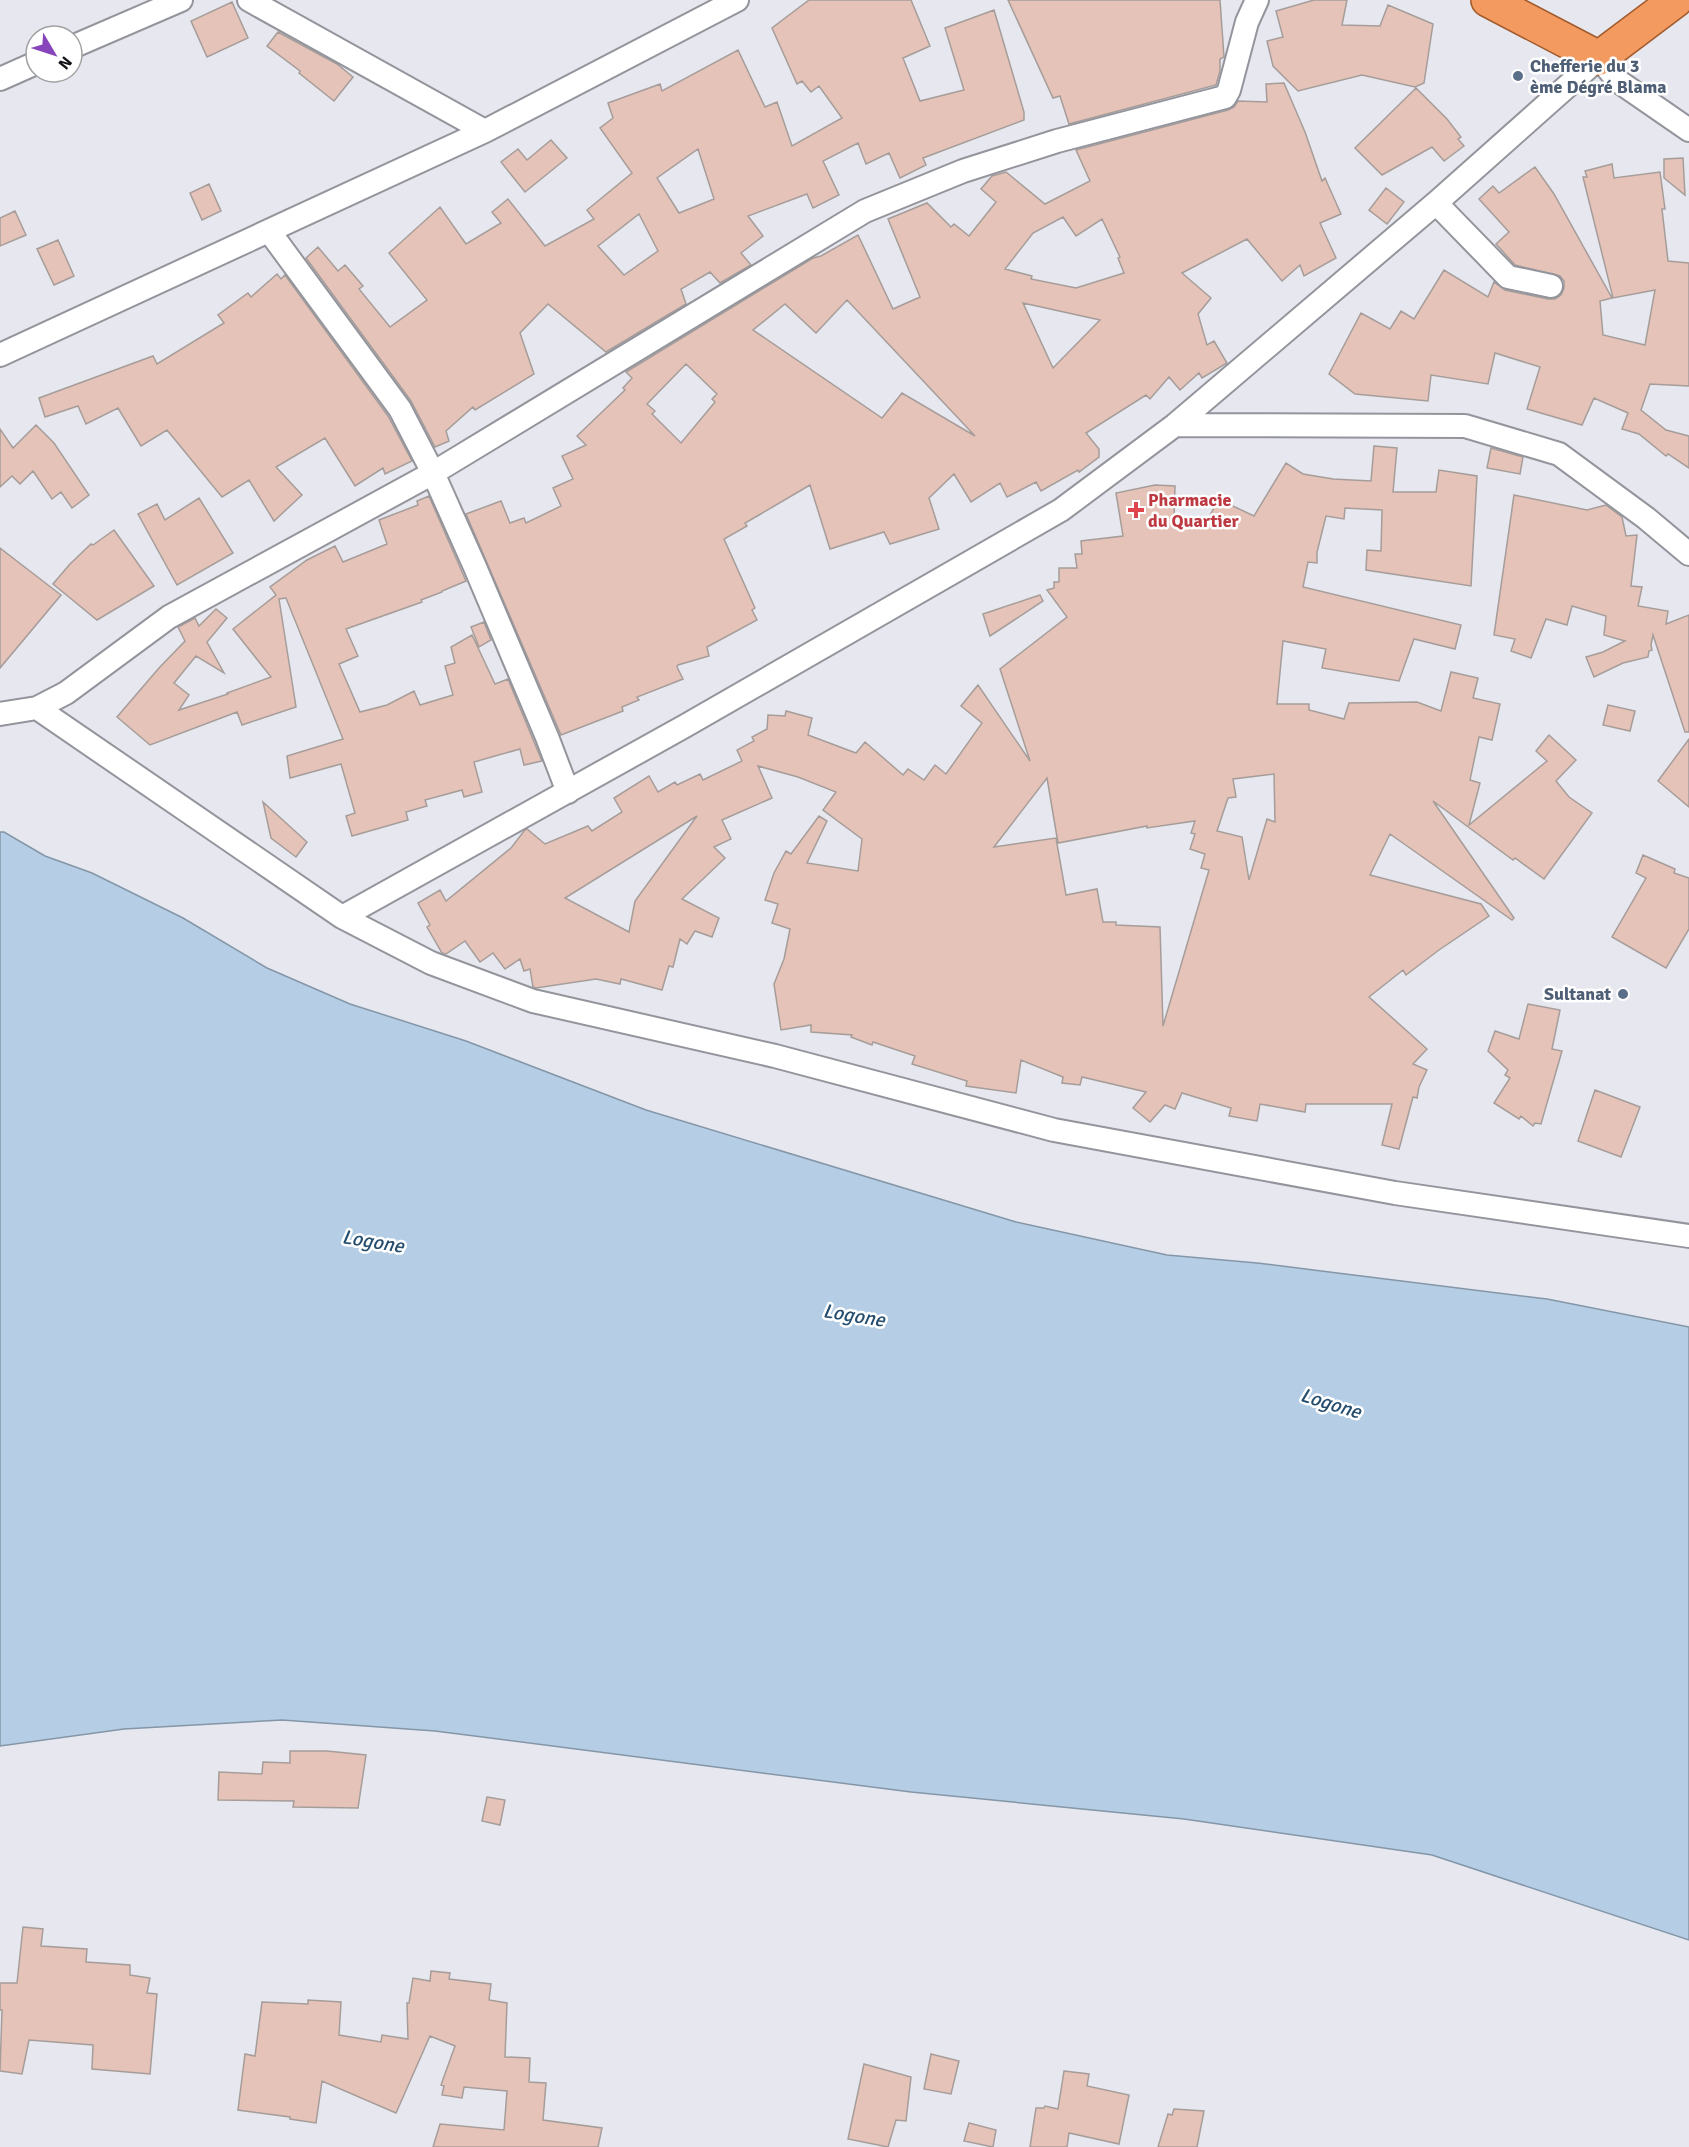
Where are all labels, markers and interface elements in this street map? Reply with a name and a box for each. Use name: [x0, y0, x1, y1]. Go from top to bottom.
north arrow: [24, 24, 84, 84]
text: N: [54, 52, 76, 73]
place label: Chefferie du 3 ème Dégré Blama: [1530, 55, 1667, 98]
marker: Chefferie du 3 ème Dégré Blama: [1511, 69, 1525, 83]
place label: Pharmacie du Quartier: [1148, 489, 1240, 532]
marker: Pharmacie du Quartier: [1129, 503, 1143, 517]
place label: Sultanat: [1544, 983, 1611, 1005]
marker: Sultanat: [1616, 987, 1630, 1001]
water label: Logone: [340, 1224, 407, 1259]
water label: Logone: [821, 1298, 888, 1333]
water label: Logone: [1297, 1382, 1365, 1425]

